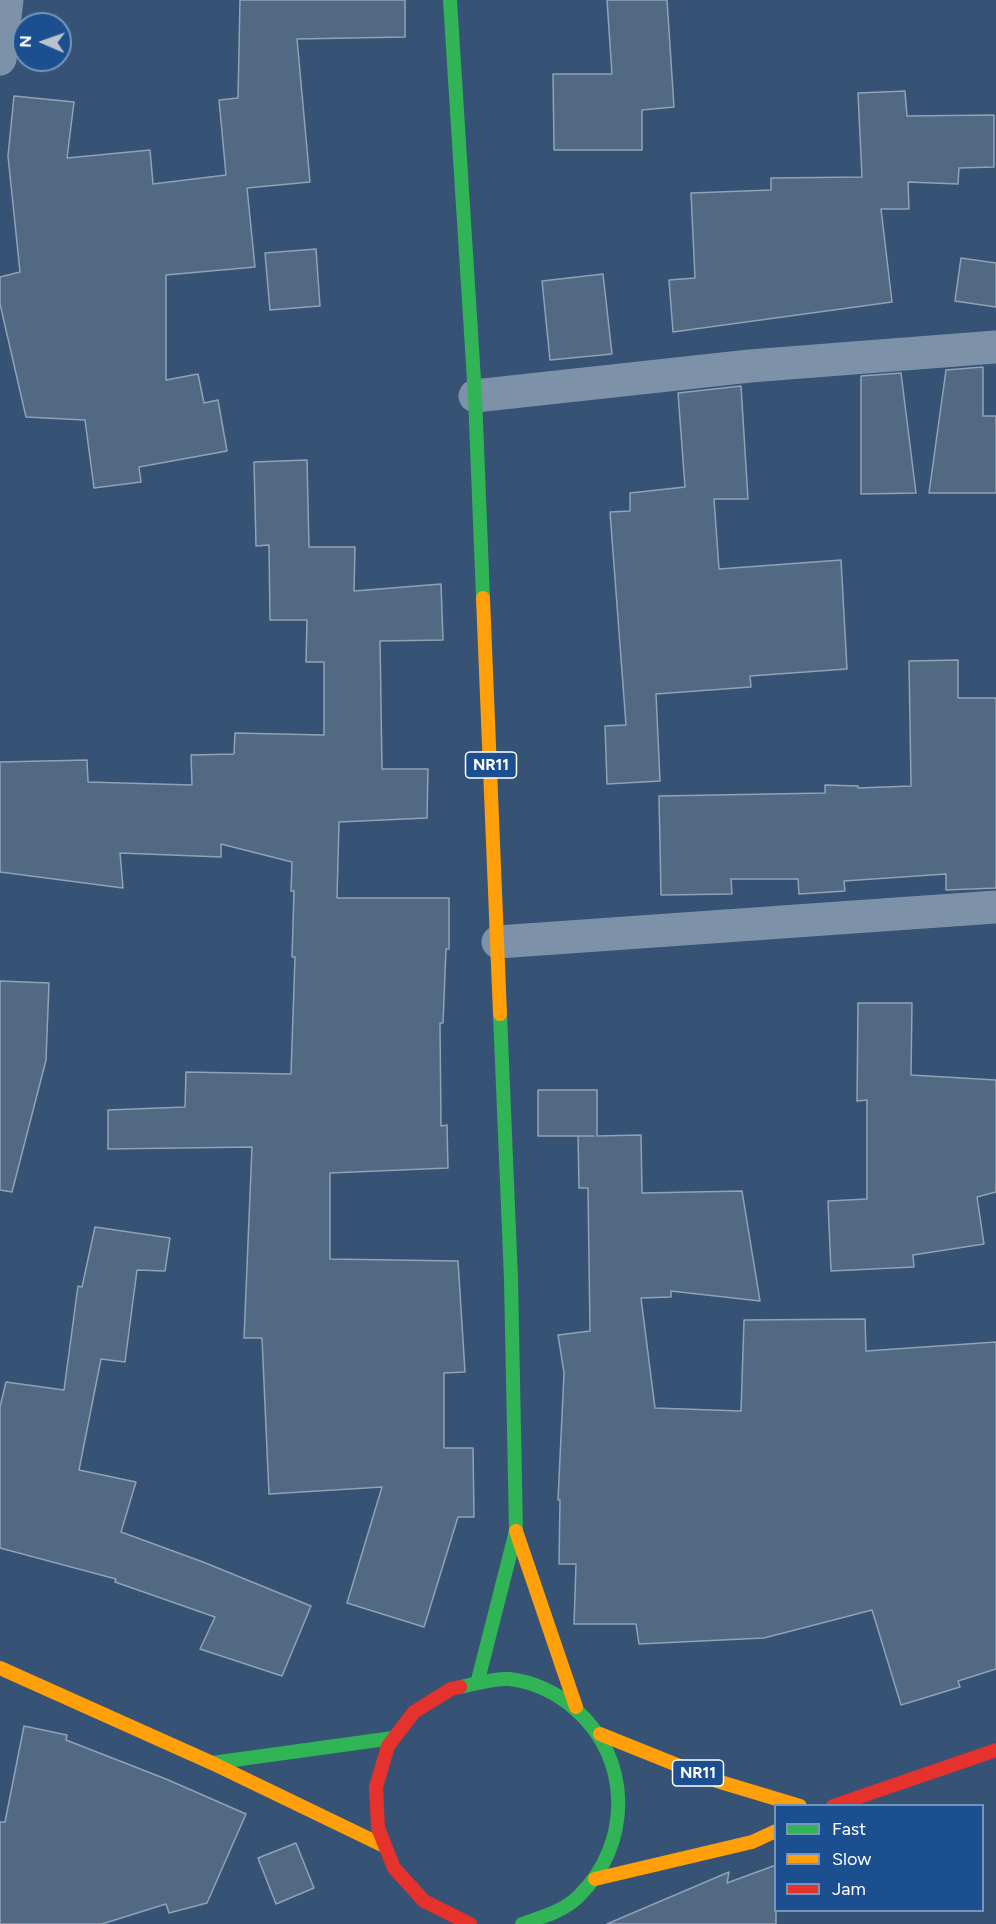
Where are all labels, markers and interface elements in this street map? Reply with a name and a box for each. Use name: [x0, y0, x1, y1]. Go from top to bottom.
north arrow: [12, 12, 72, 72]
text: N: [16, 35, 35, 48]
road number: NR11: [466, 752, 516, 778]
road number: NR11: [672, 1760, 724, 1786]
legend: [774, 1804, 984, 1912]
text: Fast: [832, 1818, 866, 1840]
text: Slow: [832, 1848, 871, 1870]
text: Jam: [832, 1878, 866, 1900]

